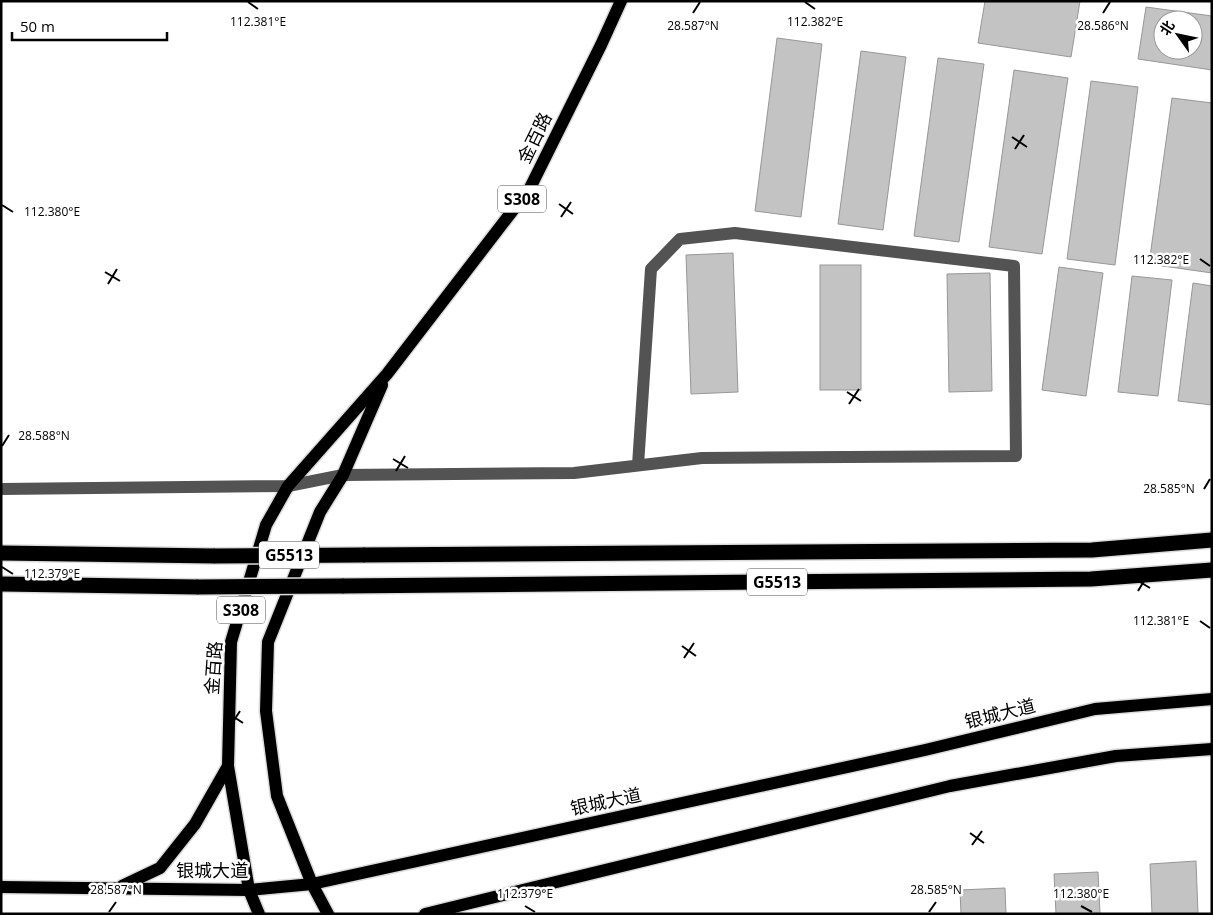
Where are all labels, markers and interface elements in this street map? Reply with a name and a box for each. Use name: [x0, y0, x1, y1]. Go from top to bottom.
scale bar: [12, 10, 168, 42]
north arrow: [1153, 10, 1203, 60]
text: 112.381°E: [230, 13, 286, 30]
text: 112.382°E: [787, 13, 843, 30]
text: 50 m: [20, 16, 55, 36]
text: 28.587°N: [667, 17, 719, 34]
text: 28.586°N: [1077, 17, 1129, 34]
text: 北: [1155, 17, 1178, 39]
street label: 金百路: [511, 108, 557, 167]
road number: S308: [498, 185, 546, 212]
text: 112.380°E: [24, 203, 80, 220]
text: 112.382°E: [1133, 251, 1189, 268]
text: 28.588°N: [18, 427, 70, 444]
text: 28.585°N: [1143, 480, 1195, 497]
road number: G5513: [259, 542, 319, 568]
text: 112.379°E: [24, 565, 80, 582]
road number: G5513: [747, 568, 807, 596]
road number: S308: [217, 596, 265, 624]
text: 112.381°E: [1133, 612, 1189, 629]
street label: 金百路: [199, 640, 227, 696]
street label: 银城大道: [962, 693, 1038, 733]
street label: 银城大道: [568, 782, 644, 820]
street label: 银城大道: [176, 858, 248, 882]
text: 28.587°N: [90, 881, 142, 898]
text: 28.585°N: [910, 881, 962, 898]
text: 112.379°E: [497, 885, 553, 902]
text: 112.380°E: [1053, 885, 1109, 902]

